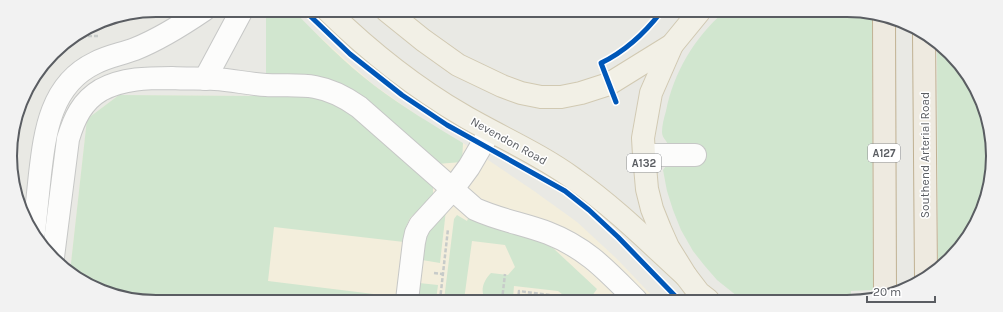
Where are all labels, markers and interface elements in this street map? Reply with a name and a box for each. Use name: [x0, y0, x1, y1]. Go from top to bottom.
street label: Southend Arterial Road: [918, 92, 932, 218]
street label: Nevendon Road: [468, 114, 550, 168]
road number: A127: [868, 144, 900, 162]
road number: A132: [627, 154, 661, 172]
scale bar: [867, 278, 935, 304]
text: 20 m: [873, 285, 901, 299]

